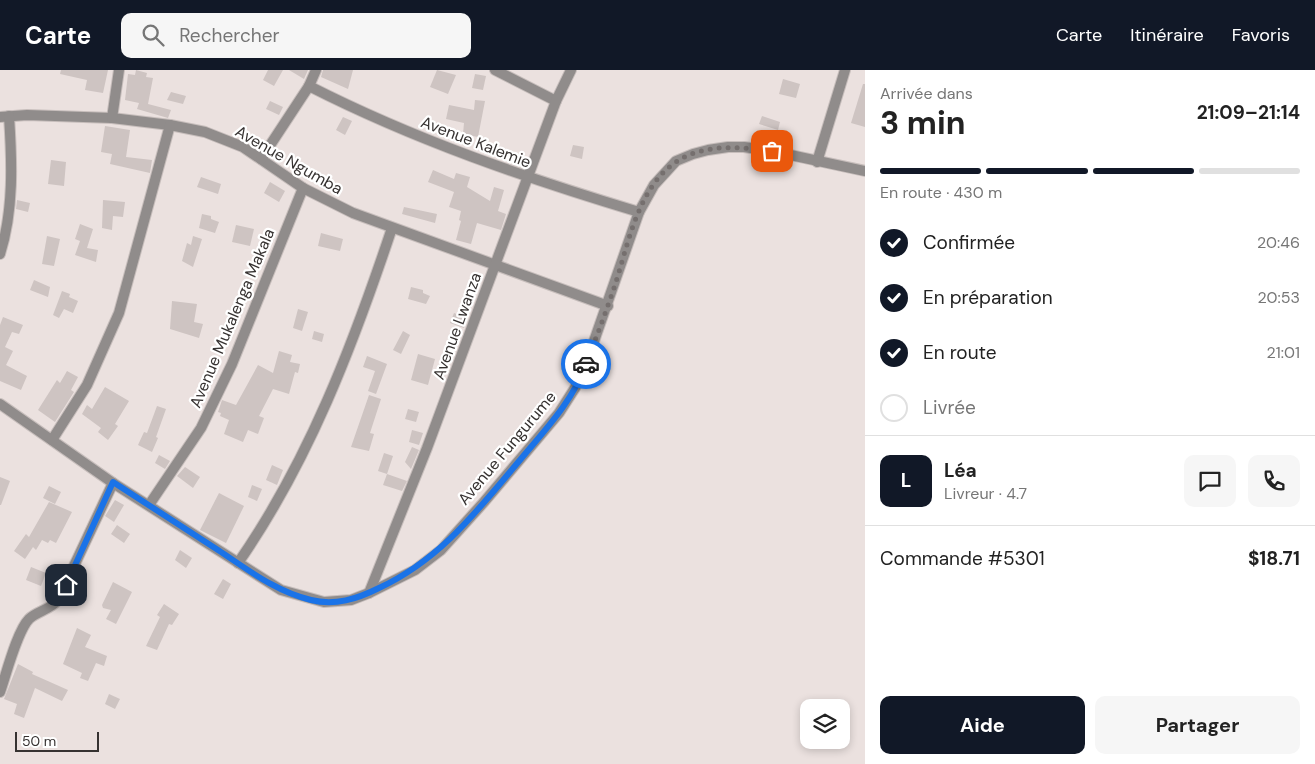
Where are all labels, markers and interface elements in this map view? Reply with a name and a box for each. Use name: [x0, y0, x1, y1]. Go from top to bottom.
search box: [121, 13, 471, 58]
text: Carte: [25, 20, 91, 51]
icon: search: [139, 21, 167, 49]
text: Rechercher: [179, 23, 280, 48]
text: Carte: [1056, 23, 1102, 47]
text: Itinéraire: [1130, 23, 1204, 47]
text: Favoris: [1232, 23, 1290, 47]
text: Arrivée dans: [880, 83, 973, 104]
text: 21:09–21:14: [1197, 100, 1300, 125]
text: 3 min: [880, 102, 965, 144]
street label: Avenue Kalemie: [418, 111, 534, 173]
street label: Avenue Ngumba: [231, 121, 347, 199]
pin: [751, 130, 793, 172]
icon: bag: [758, 137, 786, 165]
text: En route · 430 m: [880, 182, 1002, 203]
street label: Avenue Mukalenga Makala: [185, 225, 279, 411]
icon: check: [880, 229, 908, 257]
text: Confirmée: [923, 230, 1015, 255]
text: 20:46: [1257, 232, 1300, 253]
street label: Avenue Lwanza: [428, 270, 486, 382]
icon: check: [880, 284, 908, 312]
text: En préparation: [923, 285, 1053, 310]
text: 20:53: [1258, 287, 1300, 308]
courier: [561, 339, 611, 389]
icon: check: [880, 339, 908, 367]
text: En route: [923, 340, 997, 365]
text: 21:01: [1267, 342, 1300, 363]
icon: car: [572, 350, 600, 378]
street label: Avenue Fungurume: [453, 387, 561, 509]
text: Livrée: [923, 395, 976, 420]
button: chat: [1184, 455, 1236, 507]
button: phone: [1248, 455, 1300, 507]
text: Léa: [944, 458, 977, 483]
text: L: [901, 468, 911, 493]
text: Livreur · 4.7: [944, 483, 1027, 504]
text: Commande #5301: [880, 546, 1045, 571]
text: $18.71: [1248, 546, 1300, 571]
pin: [45, 564, 87, 606]
icon: home: [52, 571, 80, 599]
button: Aide: [880, 696, 1085, 754]
button: Partager: [1095, 696, 1300, 754]
map controls: [800, 699, 850, 749]
button: layers: [800, 699, 850, 749]
scale bar: [15, 729, 99, 752]
text: 50 m: [22, 732, 56, 750]

